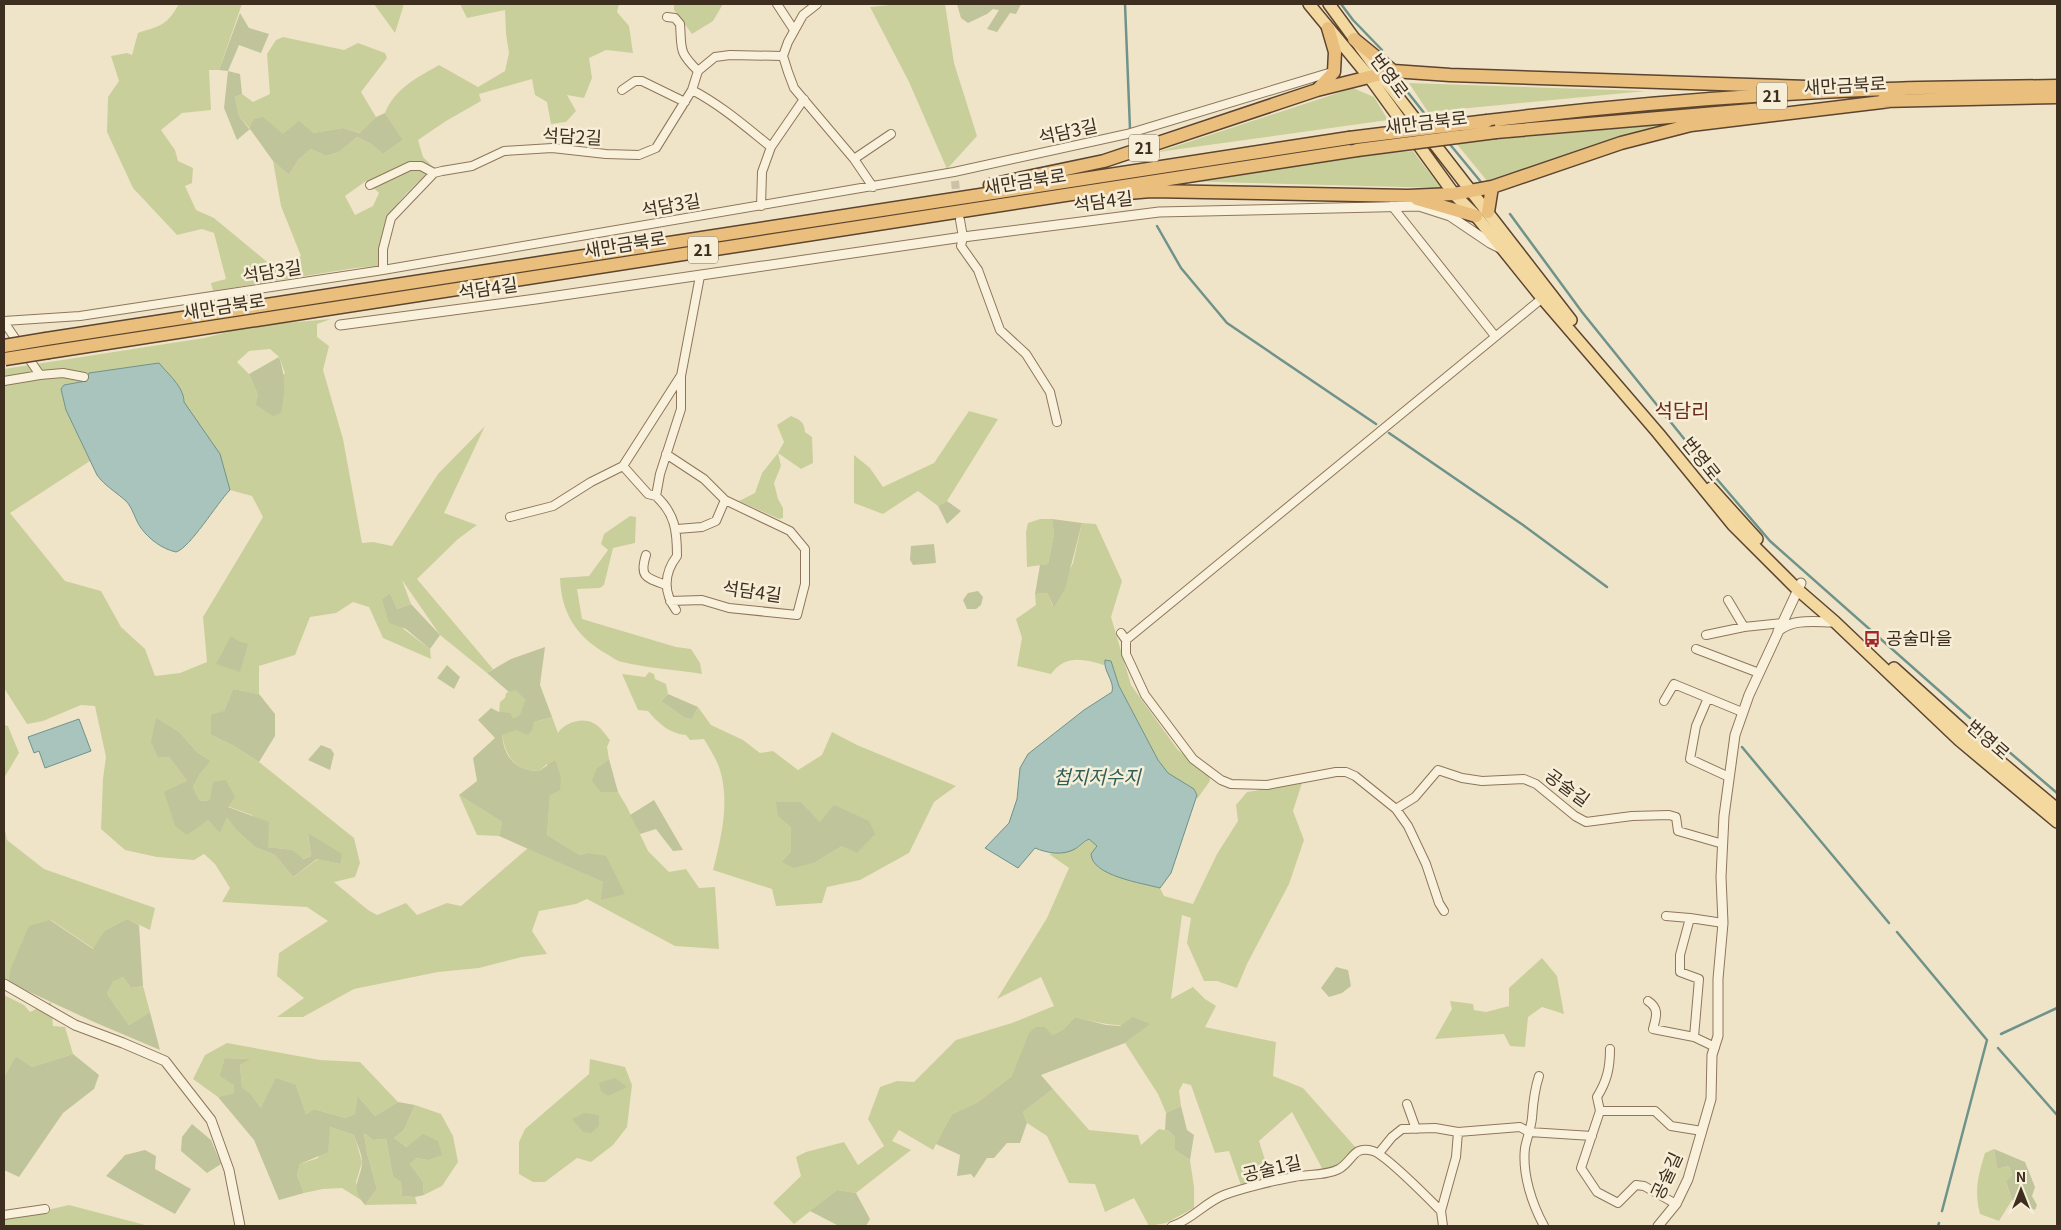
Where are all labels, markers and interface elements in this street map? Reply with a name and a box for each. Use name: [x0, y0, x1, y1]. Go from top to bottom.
street label: 번영로: [1365, 47, 1416, 102]
street label: 새만금북로: [1803, 69, 1887, 99]
road number: 21: [1757, 82, 1787, 110]
street label: 새만금북로: [1383, 103, 1468, 139]
street label: 석담3길: [1036, 111, 1099, 149]
street label: 석담2길: [542, 120, 603, 150]
road number: 21: [1129, 134, 1159, 162]
street label: 새만금북로: [982, 161, 1068, 199]
street label: 석담4길: [1072, 183, 1134, 217]
street label: 석담3길: [639, 186, 702, 222]
street label: 새만금북로: [582, 224, 668, 262]
road number: 21: [688, 236, 718, 264]
street label: 석담3길: [240, 253, 303, 288]
street label: 석담4길: [456, 270, 519, 304]
street label: 새만금북로: [181, 286, 267, 324]
district label: 석담리: [1654, 395, 1710, 424]
street label: 번영로: [1677, 430, 1728, 485]
street label: 석담4길: [721, 573, 784, 607]
place label: 공술마을: [1886, 624, 1952, 650]
bus stop icon: 공술마을: [1862, 629, 1882, 649]
street label: 번영로: [1962, 712, 2017, 765]
street label: 공술길: [1540, 761, 1596, 812]
water label: 첩지저수지: [1053, 762, 1142, 789]
street label: 공술길: [1643, 1147, 1687, 1203]
street label: 공술1길: [1240, 1148, 1304, 1186]
north arrow: [1996, 1165, 2046, 1215]
text: N: [2016, 1166, 2026, 1186]

